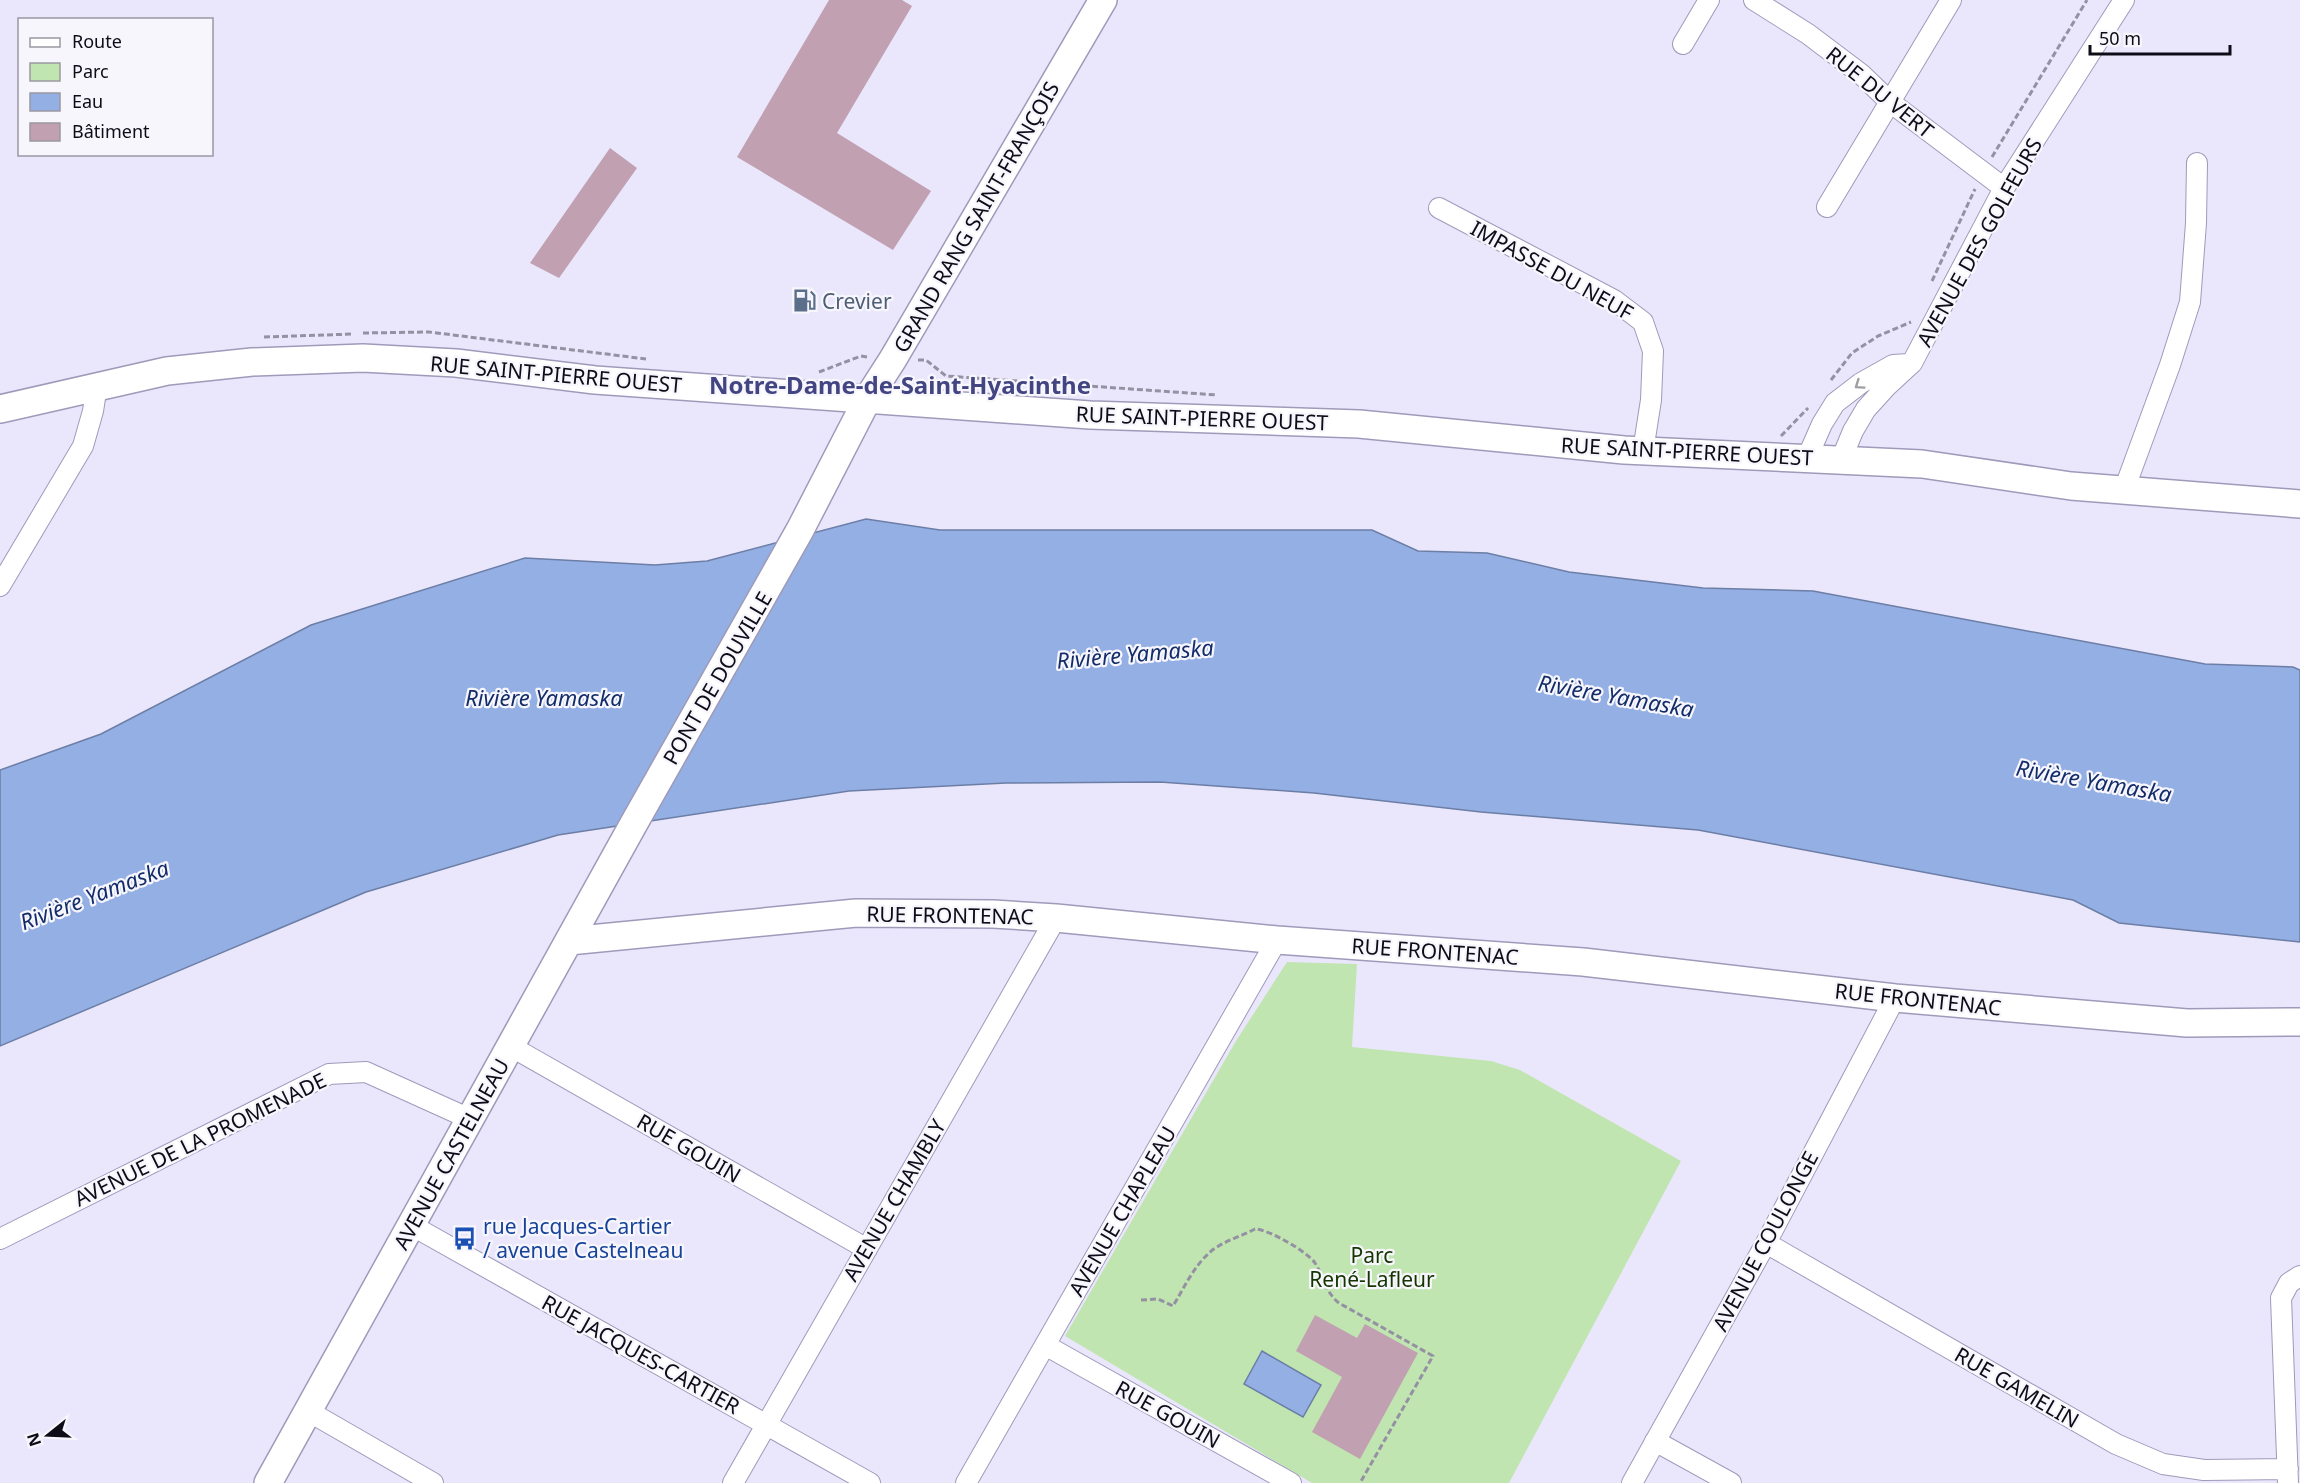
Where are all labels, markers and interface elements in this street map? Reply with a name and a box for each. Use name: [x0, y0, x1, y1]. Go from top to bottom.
legend: [18, 18, 213, 156]
scale bar: [2090, 18, 2230, 56]
text: 50 m: [2099, 26, 2141, 50]
text: Route: [72, 29, 122, 53]
street label: RUE DU VERT: [1820, 40, 1940, 144]
text: Parc: [72, 59, 109, 83]
street label: GRAND RANG SAINT-FRANÇOIS: [887, 76, 1065, 358]
text: Eau: [72, 89, 103, 113]
text: Bâtiment: [72, 119, 150, 143]
street label: AVENUE DES GOLFEURS: [1910, 133, 2048, 351]
street label: IMPASSE DU NEUF: [1466, 214, 1638, 326]
place label: Crevier: [822, 287, 892, 315]
fuel station icon: Crevier: [791, 288, 817, 314]
street label: RUE SAINT-PIERRE OUEST: [429, 349, 683, 399]
district label: Notre-Dame-de-Saint-Hyacinthe: [709, 368, 1091, 401]
one-way arrow: [1855, 378, 1865, 390]
street label: RUE SAINT-PIERRE OUEST: [1075, 400, 1329, 436]
street label: RUE SAINT-PIERRE OUEST: [1560, 430, 1814, 472]
street label: PONT DE DOUVILLE: [656, 586, 778, 770]
water label: Rivière Yamaska: [1055, 631, 1215, 675]
water label: Rivière Yamaska: [1536, 667, 1697, 724]
water label: Rivière Yamaska: [465, 682, 623, 712]
water label: Rivière Yamaska: [2014, 752, 2175, 809]
water label: Rivière Yamaska: [15, 852, 173, 936]
street label: RUE FRONTENAC: [866, 900, 1034, 930]
street label: RUE FRONTENAC: [1350, 931, 1520, 971]
street label: RUE FRONTENAC: [1833, 976, 2003, 1022]
street label: AVENUE CASTELNEAU: [387, 1053, 515, 1255]
street label: AVENUE DE LA PROMENADE: [69, 1066, 331, 1212]
street label: RUE GOUIN: [632, 1107, 746, 1189]
street label: AVENUE CHAMBLY: [836, 1114, 952, 1286]
street label: AVENUE CHAPLEAU: [1062, 1121, 1182, 1301]
street label: AVENUE COULONGE: [1706, 1146, 1824, 1336]
place label: rue Jacques-Cartier / avenue Castelneau: [483, 1212, 683, 1264]
bus stop icon: rue Jacques-Cartier / avenue Castelneau: [452, 1225, 478, 1251]
park label: Parc René-Lafleur: [1309, 1241, 1435, 1293]
street label: RUE JACQUES-CARTIER: [537, 1288, 745, 1420]
street label: RUE GAMELIN: [1950, 1340, 2084, 1434]
street label: RUE GOUIN: [1111, 1374, 1225, 1454]
north arrow: [18, 1405, 78, 1465]
text: N: [21, 1430, 46, 1449]

